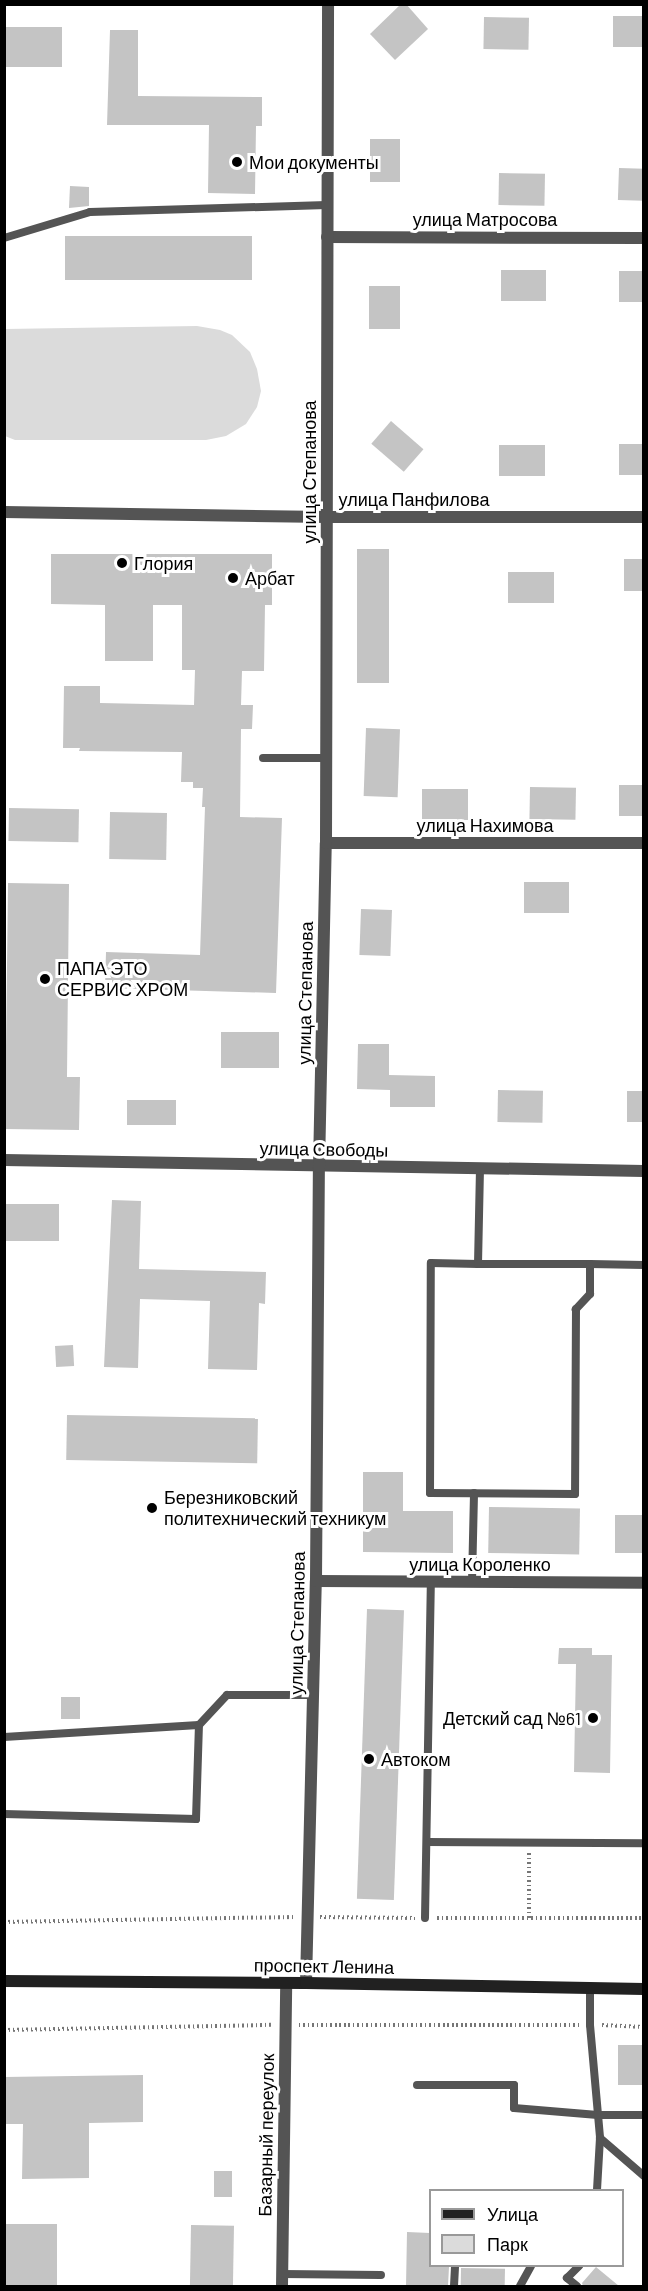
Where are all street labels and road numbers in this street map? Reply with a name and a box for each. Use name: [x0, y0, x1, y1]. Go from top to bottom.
street label: улица Матросова: [413, 208, 557, 230]
street label: улица Степанова: [298, 400, 320, 544]
street label: улица Панфилова: [339, 488, 489, 510]
street label: улица Нахимова: [417, 814, 553, 836]
street label: улица Степанова: [293, 921, 317, 1065]
street label: улица Свободы: [259, 1137, 389, 1161]
street label: улица Степанова: [285, 1551, 309, 1695]
street label: улица Короленко: [409, 1553, 551, 1575]
street label: проспект Ленина: [254, 1954, 394, 1978]
street label: Базарный переулок: [254, 2053, 278, 2217]

